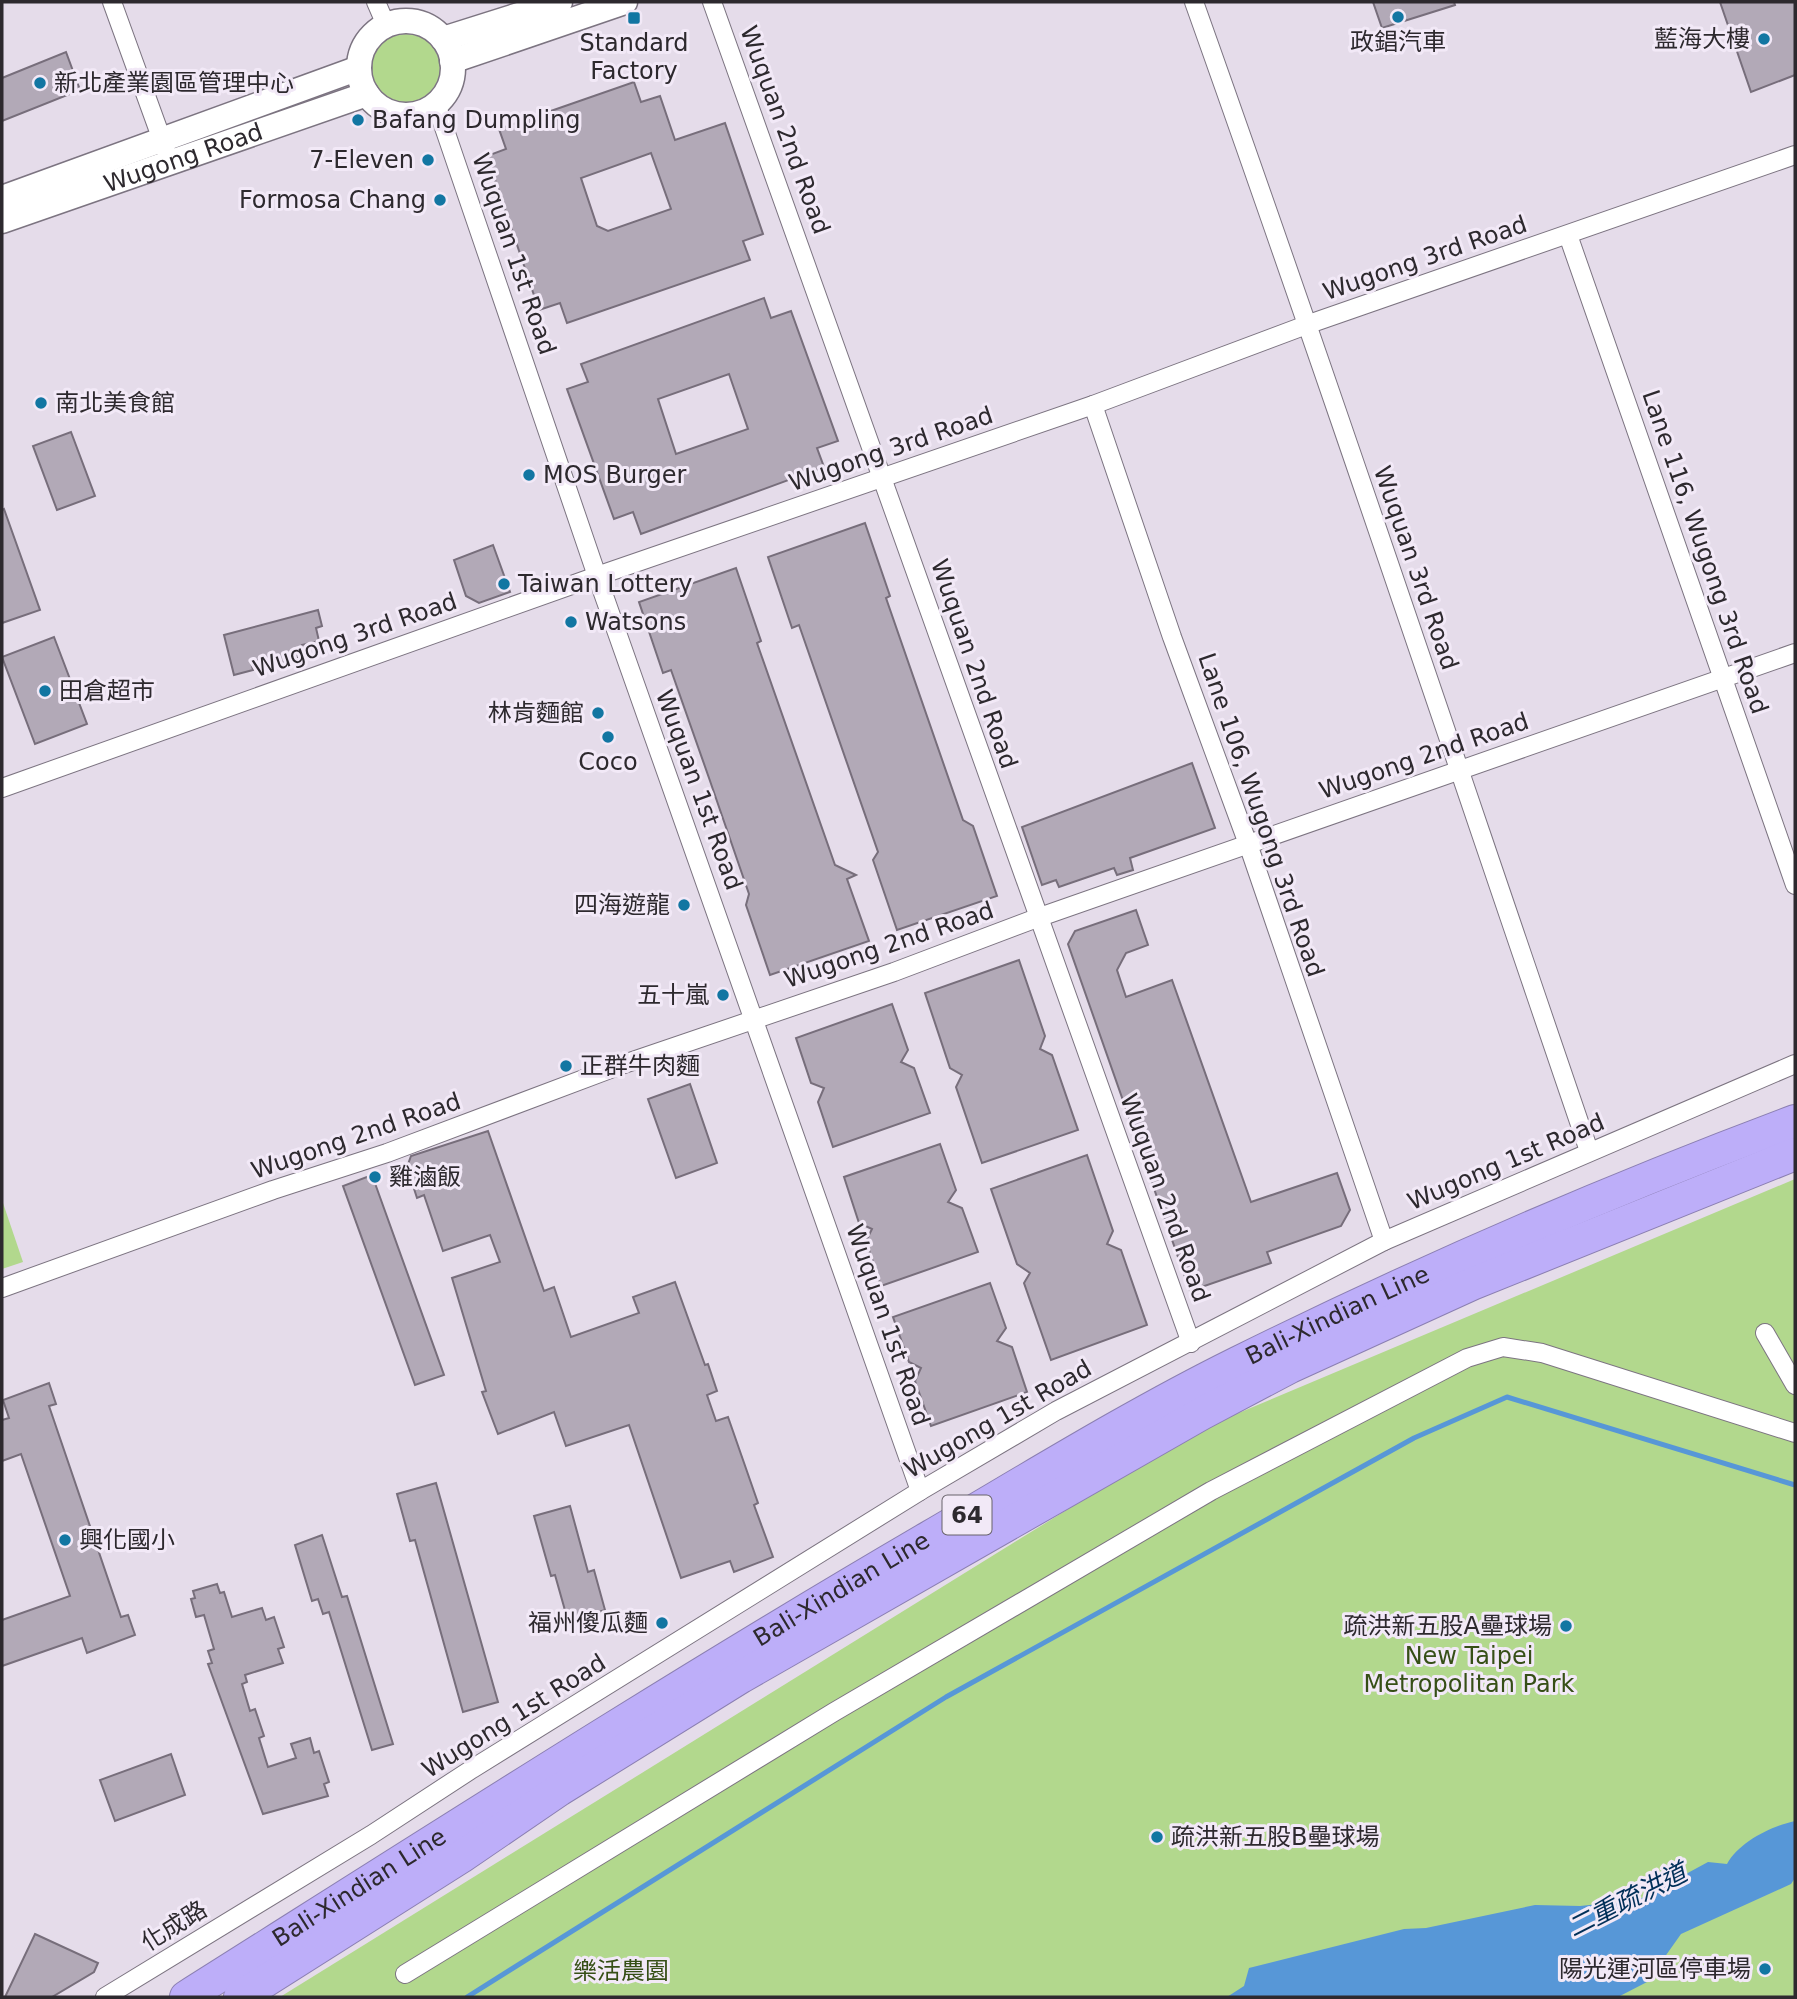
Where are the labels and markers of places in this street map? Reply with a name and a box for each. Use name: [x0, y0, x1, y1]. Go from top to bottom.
marker: 政錩汽車: [1390, 9, 1406, 25]
marker: Standard Factory: [626, 10, 642, 26]
place label: 藍海大樓: [1654, 25, 1750, 53]
place label: 政錩汽車: [1350, 28, 1446, 56]
place label: Standard Factory: [579, 29, 689, 85]
marker: 藍海大樓: [1756, 31, 1772, 47]
place label: 新北產業園區管理中心: [54, 69, 294, 97]
marker: 新北產業園區管理中心: [32, 75, 48, 91]
place label: Bafang Dumpling: [372, 106, 581, 134]
marker: Bafang Dumpling: [350, 112, 366, 128]
place label: 7-Eleven: [309, 146, 414, 174]
marker: 7-Eleven: [420, 152, 436, 168]
place label: Formosa Chang: [239, 186, 426, 214]
marker: Formosa Chang: [432, 192, 448, 208]
place label: 南北美食館: [55, 389, 175, 417]
marker: 南北美食館: [33, 395, 49, 411]
place label: MOS Burger: [543, 461, 687, 489]
marker: MOS Burger: [521, 467, 537, 483]
place label: Taiwan Lottery: [517, 570, 693, 598]
marker: Taiwan Lottery: [496, 576, 512, 592]
place label: Watsons: [585, 608, 686, 636]
marker: Watsons: [563, 614, 579, 630]
place label: 田倉超市: [59, 677, 155, 705]
marker: 田倉超市: [37, 683, 53, 699]
place label: 林肯麵館: [488, 699, 584, 727]
marker: 林肯麵館: [590, 705, 606, 721]
marker: Coco: [600, 729, 616, 745]
place label: Coco: [578, 748, 638, 776]
place label: 四海遊龍: [574, 891, 670, 919]
marker: 四海遊龍: [676, 897, 692, 913]
place label: 五十嵐: [637, 981, 709, 1009]
marker: 五十嵐: [715, 987, 731, 1003]
place label: 正群牛肉麵: [580, 1052, 700, 1080]
marker: 正群牛肉麵: [558, 1058, 574, 1074]
place label: 雞滷飯: [389, 1163, 461, 1191]
marker: 雞滷飯: [367, 1169, 383, 1185]
place label: 興化國小: [79, 1526, 175, 1554]
marker: 興化國小: [57, 1532, 73, 1548]
place label: 福州傻瓜麵: [528, 1609, 648, 1637]
place label: 疏洪新五股A壘球場: [1344, 1612, 1552, 1640]
marker: 福州傻瓜麵: [654, 1615, 670, 1631]
marker: 疏洪新五股A壘球場: [1558, 1618, 1574, 1634]
place label: 疏洪新五股B壘球場: [1171, 1823, 1379, 1851]
marker: 疏洪新五股B壘球場: [1149, 1829, 1165, 1845]
place label: 陽光運河區停車場: [1559, 1955, 1751, 1983]
marker: 陽光運河區停車場: [1757, 1961, 1773, 1977]

